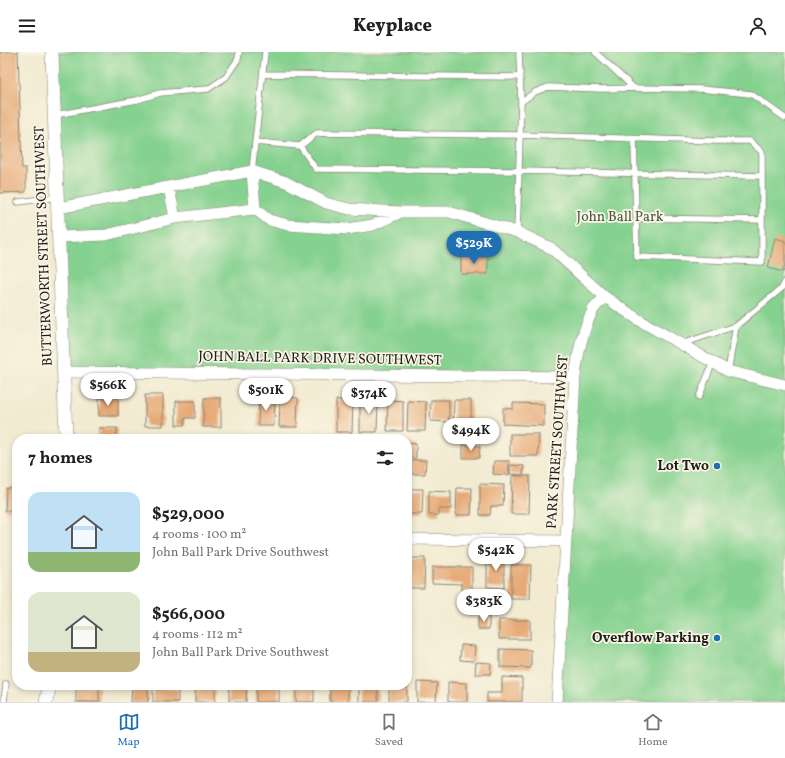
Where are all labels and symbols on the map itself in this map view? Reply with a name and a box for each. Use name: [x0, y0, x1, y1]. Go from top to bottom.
street label: BUTTERWORTH STREET SOUTHWEST: [30, 126, 58, 366]
park label: John Ball Park: [577, 208, 664, 227]
pin: $529K: [446, 231, 502, 265]
street label: JOHN BALL PARK DRIVE SOUTHWEST: [198, 347, 442, 371]
street label: PARK STREET SOUTHWEST: [542, 354, 574, 530]
pin: $566K: [80, 373, 136, 407]
pin: $501K: [238, 378, 294, 412]
pin: $374K: [341, 381, 397, 415]
pin: $494K: [443, 418, 499, 452]
place label: Lot Two: [657, 457, 709, 476]
marker: Lot Two: [712, 461, 722, 471]
pin: $542K: [468, 538, 524, 572]
pin: $383K: [456, 589, 512, 623]
place label: Overflow Parking: [592, 629, 709, 648]
marker: Overflow Parking: [712, 633, 722, 643]

